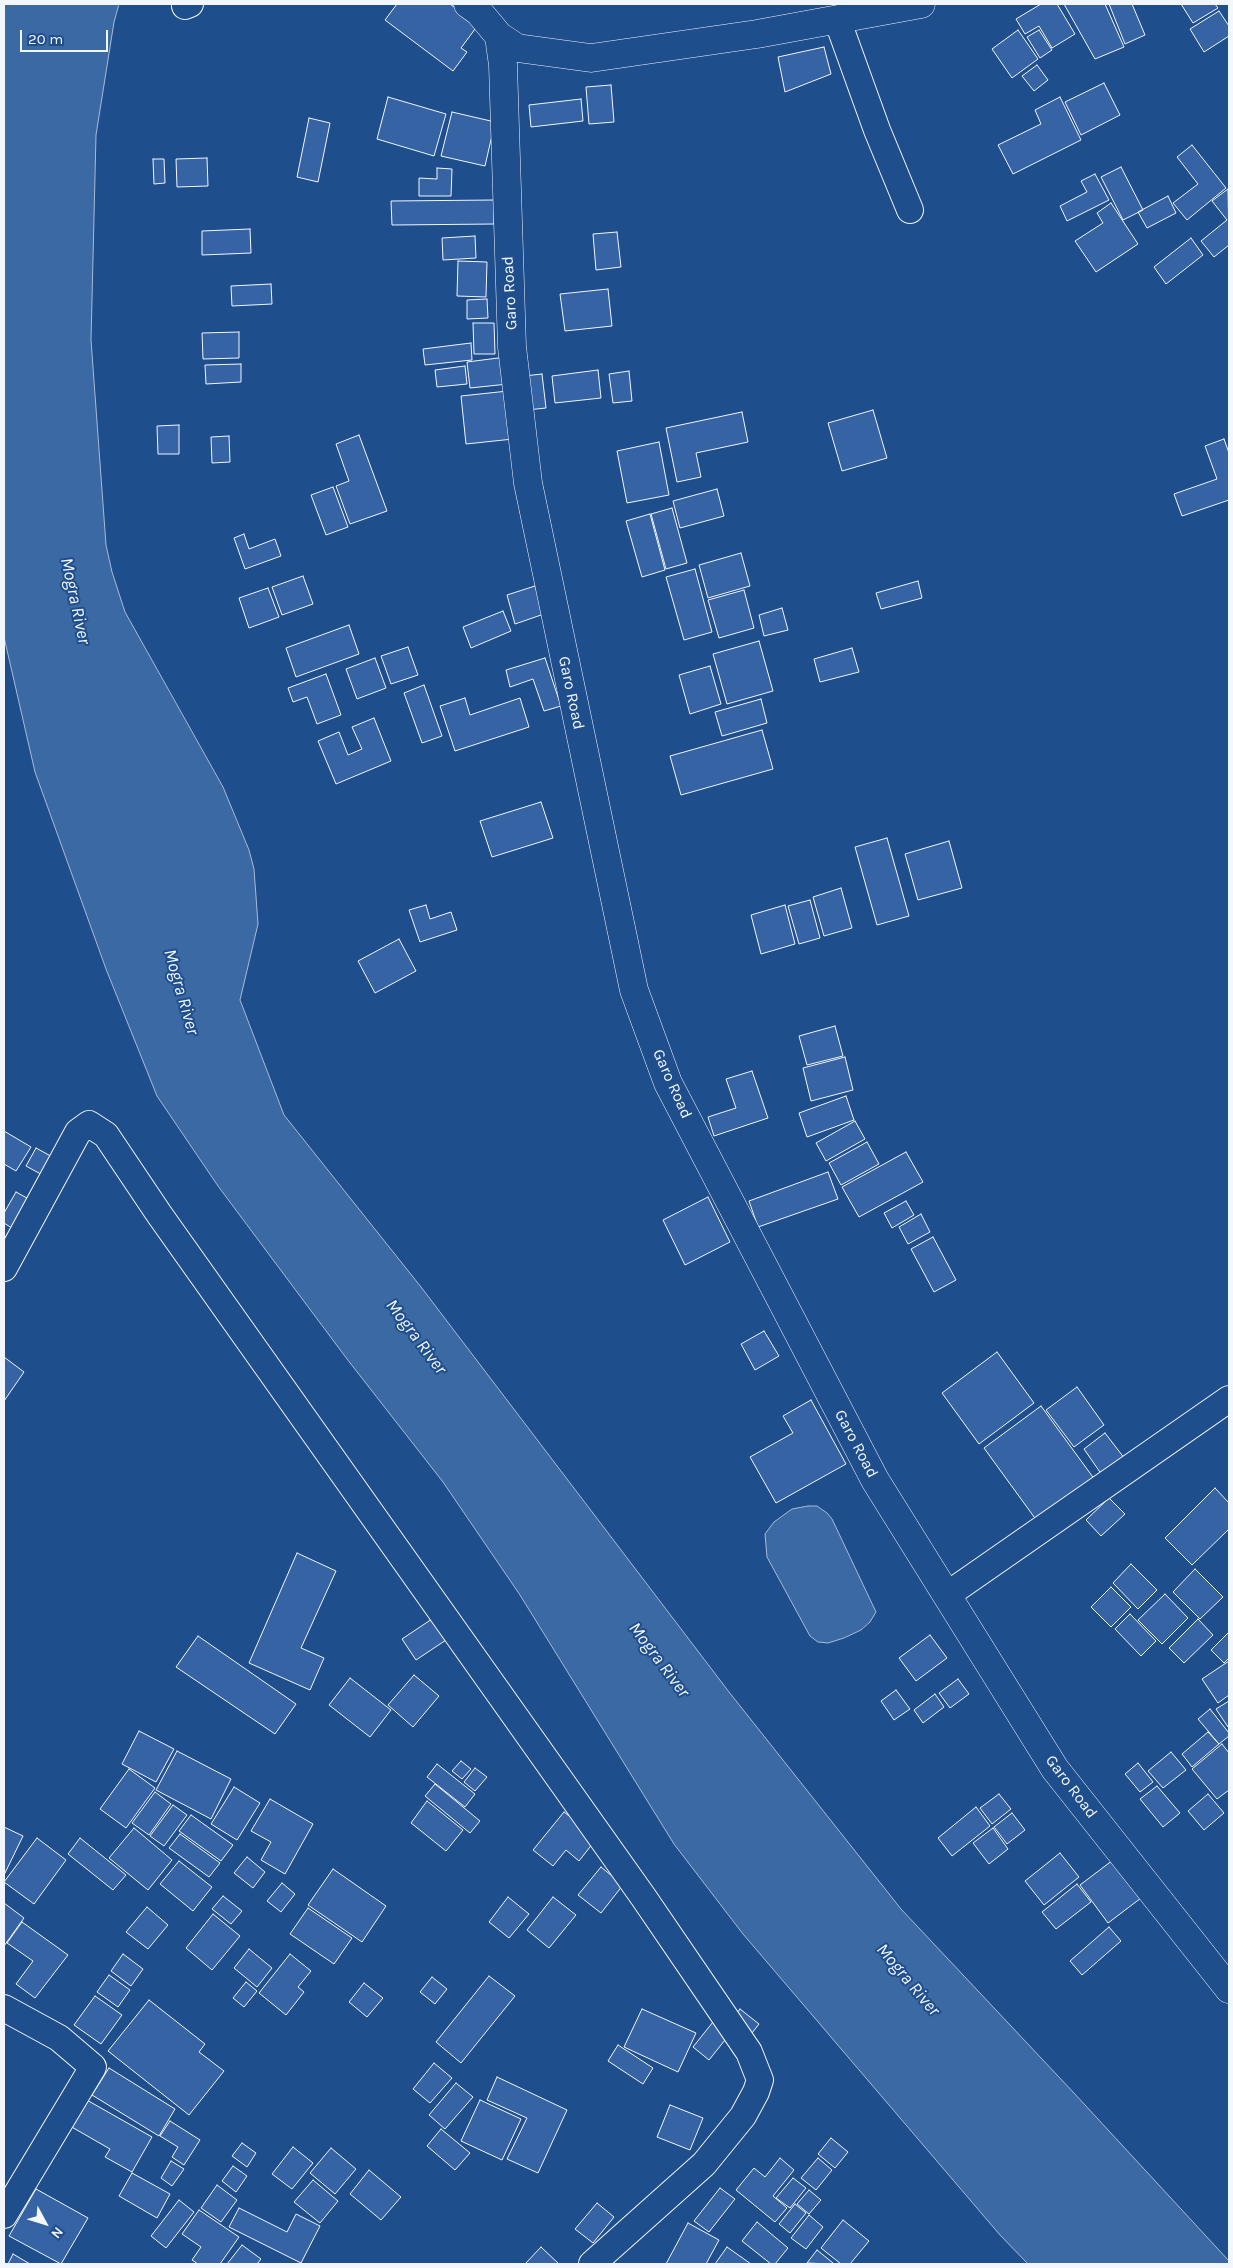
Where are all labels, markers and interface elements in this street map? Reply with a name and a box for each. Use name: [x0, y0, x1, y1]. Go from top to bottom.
scale bar: [22, 20, 110, 52]
text: 20 m: [28, 30, 63, 48]
street label: Garo Road: [498, 255, 522, 331]
water label: Mogra River: [55, 556, 95, 646]
street label: Garo Road: [554, 655, 588, 731]
water label: Mogra River: [158, 947, 204, 1037]
street label: Garo Road: [648, 1046, 696, 1122]
water label: Mogra River: [381, 1295, 451, 1379]
street label: Garo Road: [830, 1407, 882, 1481]
water label: Mogra River: [624, 1618, 694, 1702]
street label: Garo Road: [1041, 1752, 1101, 1822]
water label: Mogra River: [871, 1939, 945, 2021]
north arrow: [20, 2198, 70, 2248]
text: N: [47, 2223, 67, 2242]

